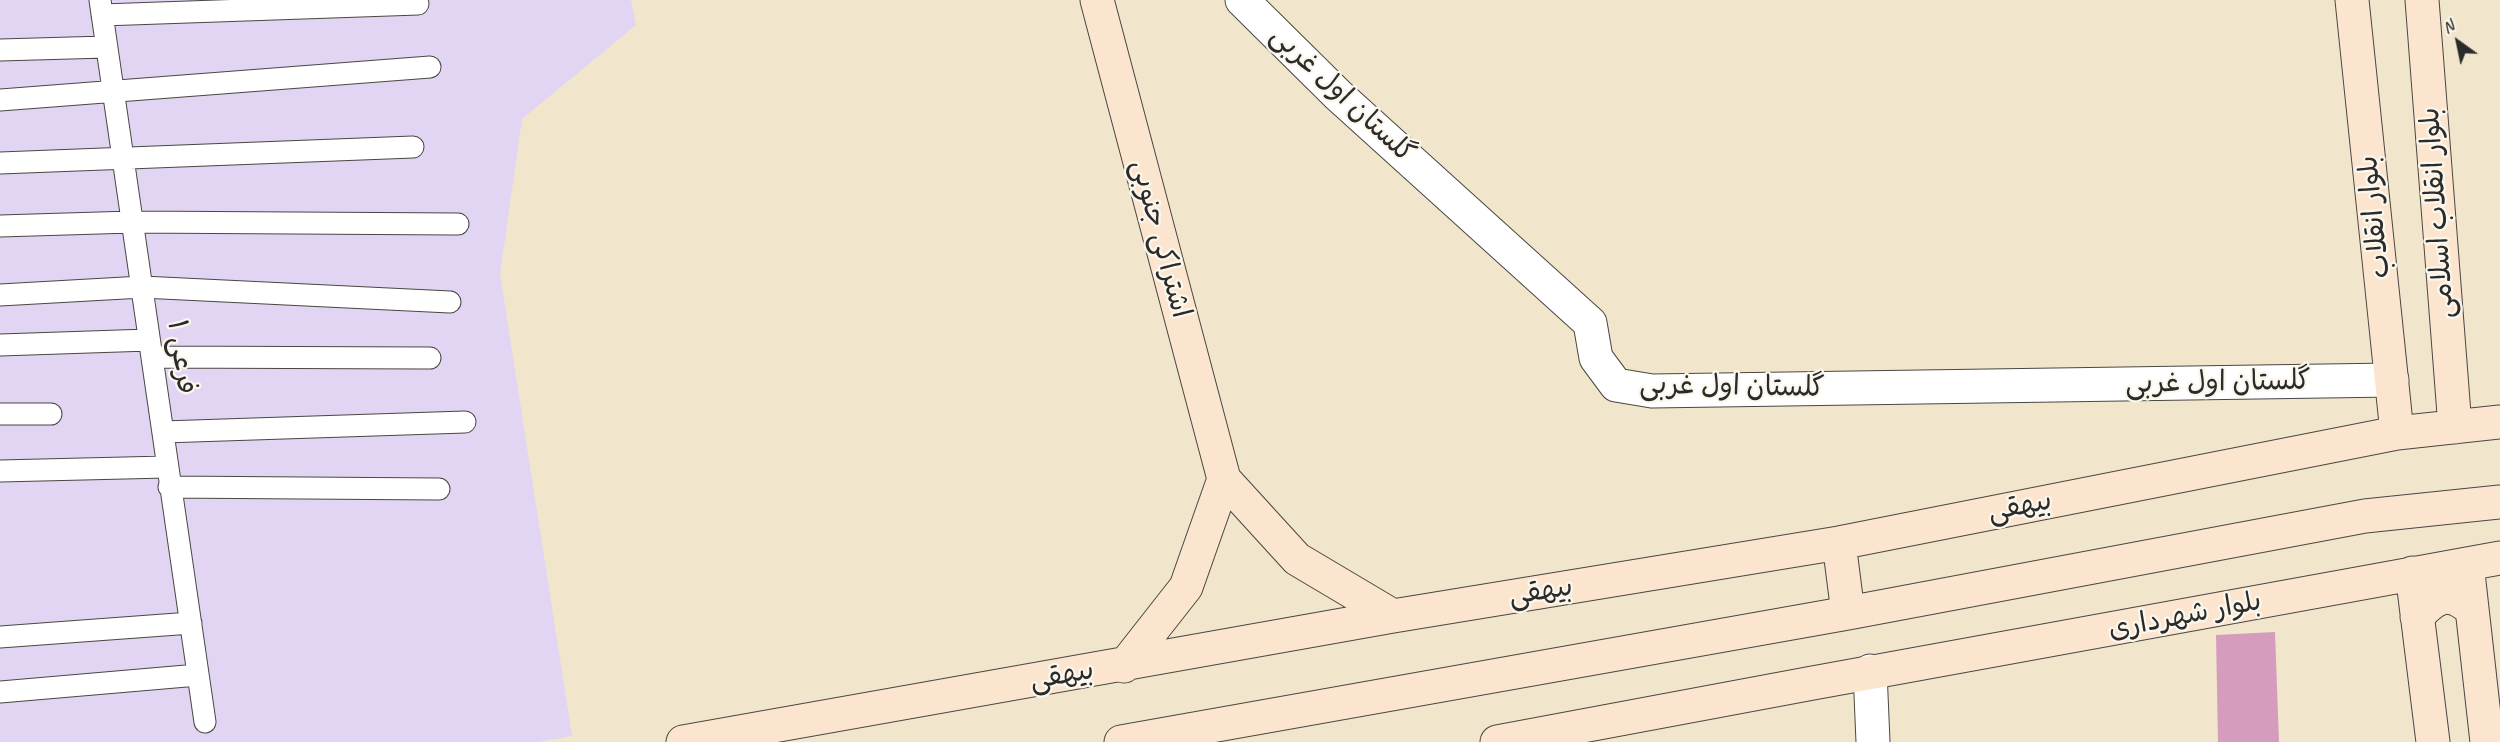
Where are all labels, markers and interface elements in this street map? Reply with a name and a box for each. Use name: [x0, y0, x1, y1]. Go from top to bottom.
north arrow: [2428, 12, 2488, 72]
text: N: [2439, 16, 2458, 38]
street label: گلستان اول غربی: [1263, 19, 1421, 171]
street label: بلوار انقلاب اسلامی: [2414, 106, 2462, 320]
street label: بلوار انقلاب: [2352, 154, 2398, 280]
street label: اشتراکی جنوبی: [1123, 156, 1197, 322]
street label: ۱ فرعی: [159, 318, 203, 396]
street label: گلستان اول غربی: [2125, 365, 2311, 401]
street label: گلستان اول غربی: [1639, 369, 1825, 405]
street label: بیهقی: [1985, 484, 2055, 530]
street label: بیهقی: [1507, 570, 1575, 614]
street label: بلوار شهرداری: [2106, 585, 2264, 647]
street label: بیهقی: [1027, 654, 1097, 698]

